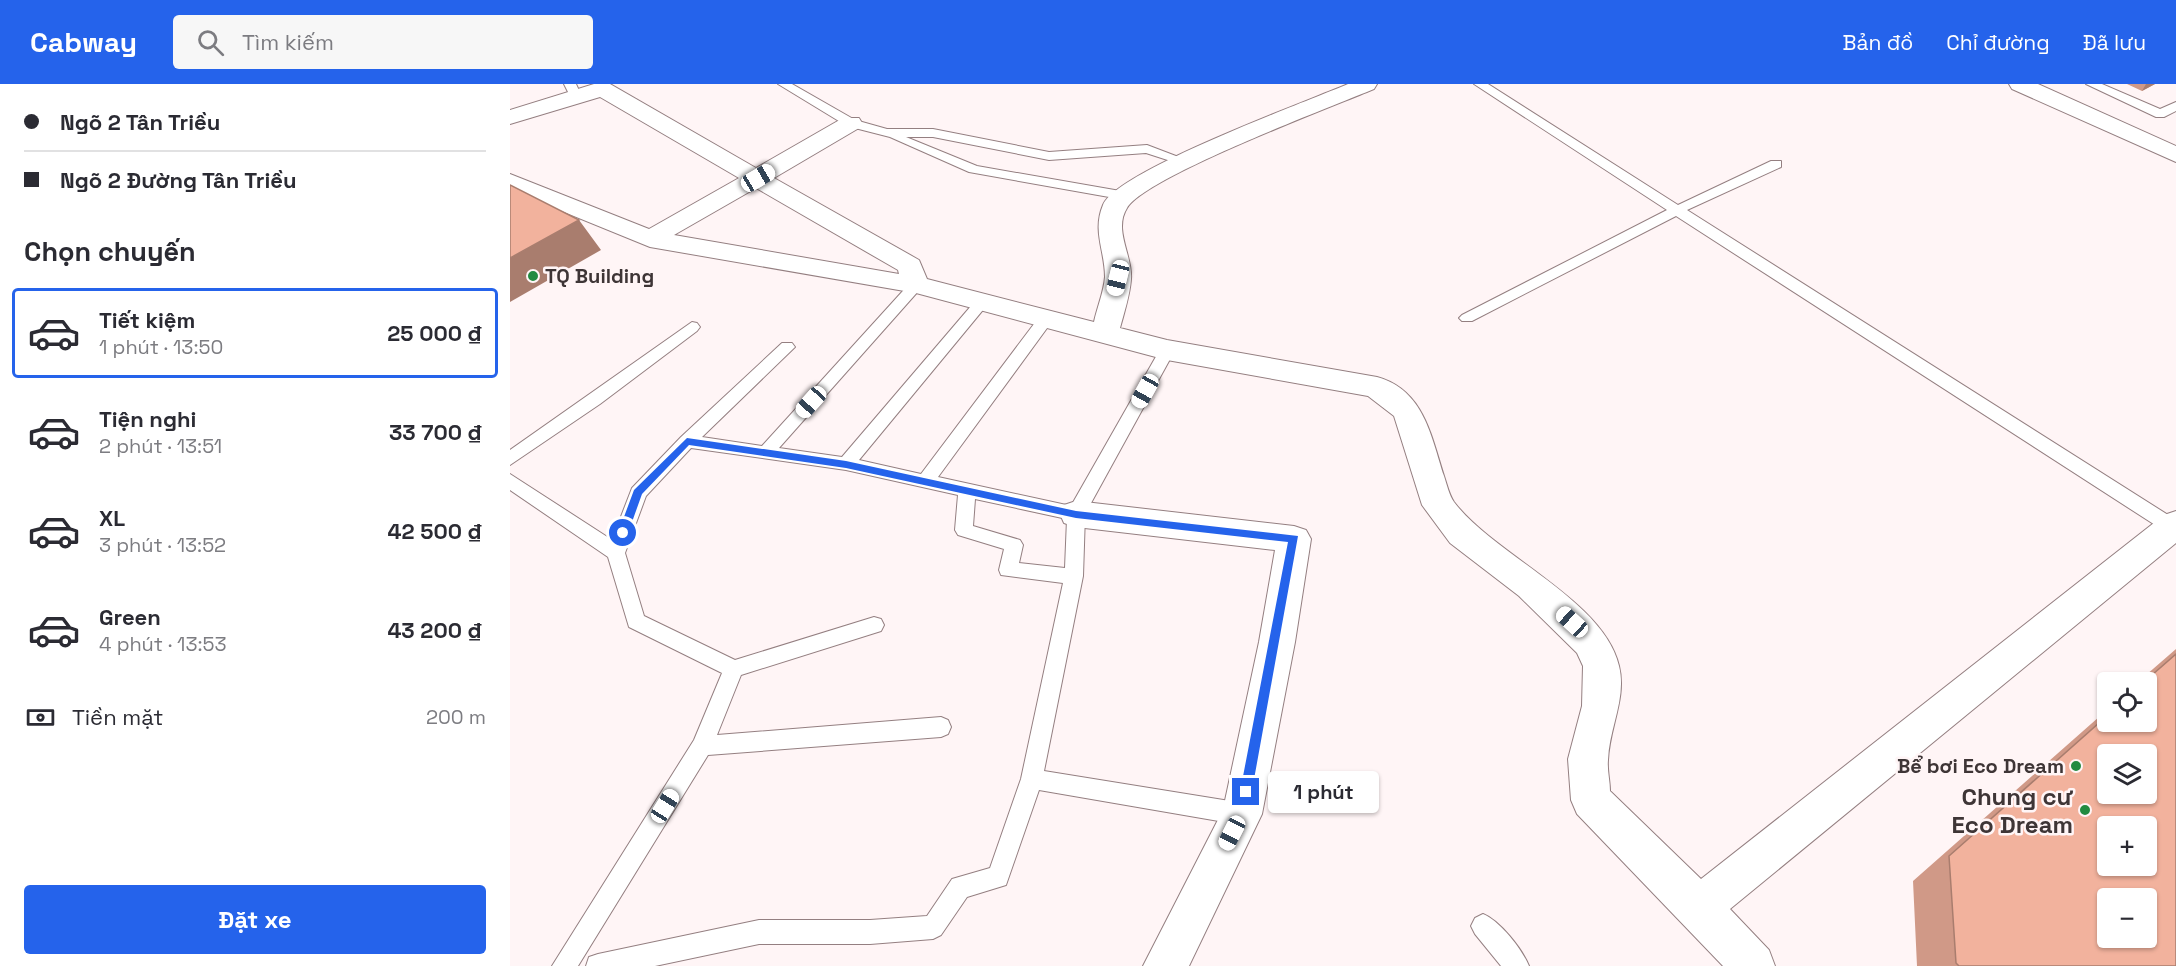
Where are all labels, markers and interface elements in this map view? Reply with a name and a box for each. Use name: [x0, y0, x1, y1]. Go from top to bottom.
search box: [173, 15, 593, 69]
text: Cabway: [30, 24, 137, 60]
icon: search: [194, 26, 227, 59]
text: Tìm kiếm: [242, 28, 334, 56]
text: Bản đồ: [1843, 29, 1913, 56]
text: Chỉ đường: [1946, 29, 2050, 56]
text: Đã lưu: [2083, 29, 2146, 56]
text: Ngõ 2 Tân Triều: [60, 108, 220, 136]
car: [738, 161, 778, 195]
text: Ngõ 2 Đường Tân Triều: [60, 166, 297, 194]
text: Chọn chuyến: [24, 234, 196, 269]
car: [1105, 258, 1131, 298]
place label: TQ Building: [545, 263, 654, 289]
marker: TQ Building: [526, 269, 540, 283]
icon: car: [27, 306, 81, 360]
text: Tiết kiệm: [99, 306, 195, 334]
text: 25 000 ₫: [387, 319, 483, 347]
text: 1 phút · 13:50: [99, 334, 223, 360]
car: [1128, 371, 1162, 411]
car: [792, 383, 830, 421]
icon: car: [27, 405, 81, 459]
text: Tiện nghi: [99, 405, 196, 433]
text: 33 700 ₫: [389, 418, 483, 446]
text: 2 phút · 13:51: [99, 433, 222, 459]
icon: car: [27, 504, 81, 558]
text: XL: [99, 504, 125, 532]
text: 42 500 ₫: [388, 517, 483, 545]
route start: [609, 519, 636, 546]
text: 3 phút · 13:52: [99, 532, 226, 558]
icon: car: [27, 603, 81, 657]
text: Green: [99, 603, 161, 631]
car: [1553, 603, 1591, 641]
text: 43 200 ₫: [387, 616, 483, 644]
text: 4 phút · 13:53: [99, 631, 227, 657]
map controls: [2097, 672, 2157, 948]
button: locate: [2097, 672, 2157, 732]
icon: cash: [24, 701, 57, 734]
text: Tiền mặt: [72, 703, 163, 731]
text: 200 m: [426, 704, 486, 730]
button: layers: [2097, 744, 2157, 804]
place label: Bể bơi Eco Dream: [1897, 753, 2064, 779]
marker: Bể bơi Eco Dream: [2069, 759, 2083, 773]
callout: 1 phút: [1267, 771, 1378, 813]
route end: [1232, 778, 1259, 805]
text: 1 phút: [1293, 779, 1354, 805]
place label: Chung cư Eco Dream: [1952, 781, 2074, 840]
car: [648, 786, 682, 826]
marker: Chung cư Eco Dream: [2078, 803, 2092, 817]
car: [1216, 813, 1248, 853]
button: +: [2097, 816, 2157, 876]
button: Đặt xe: [24, 885, 486, 954]
button: −: [2097, 888, 2157, 948]

